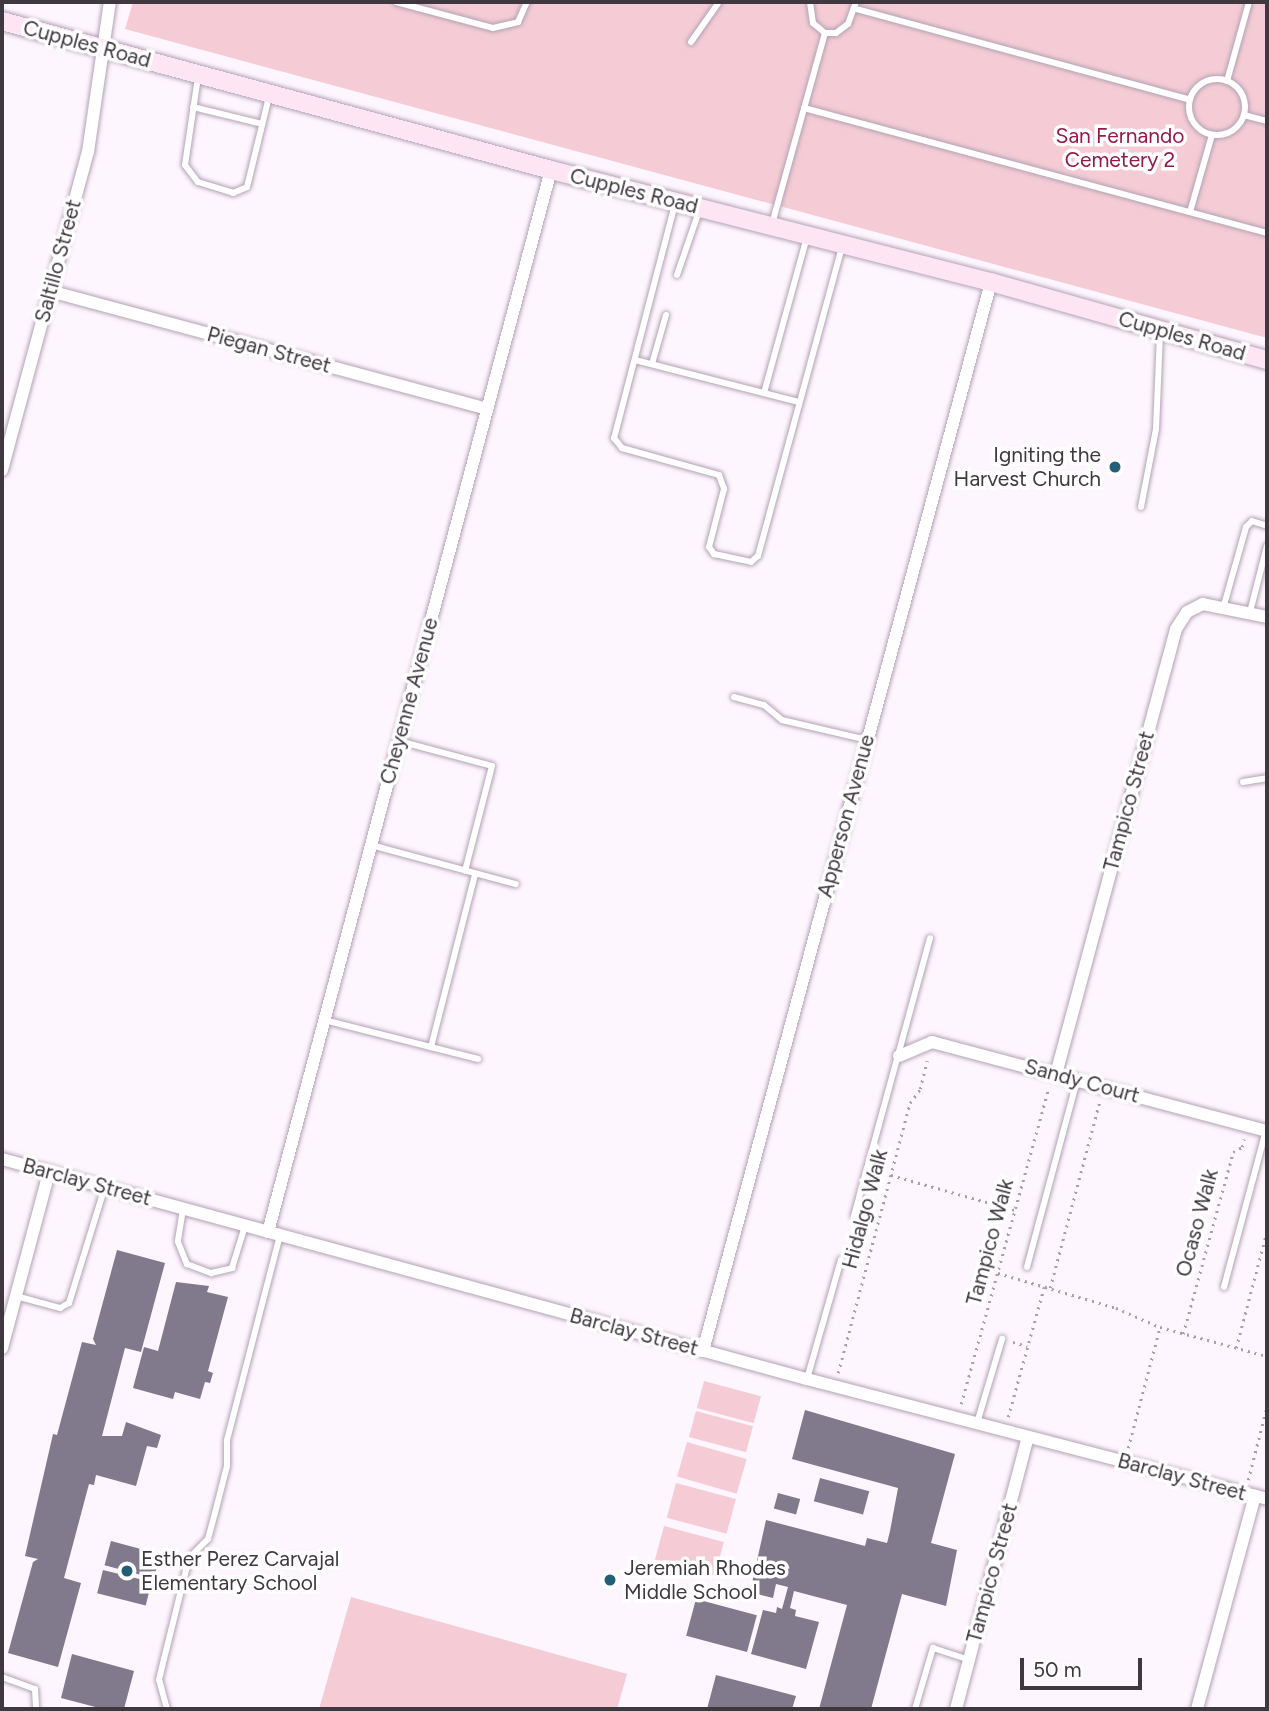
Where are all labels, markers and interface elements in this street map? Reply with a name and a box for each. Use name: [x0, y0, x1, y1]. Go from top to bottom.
street label: Cupples Road: [20, 15, 154, 73]
park label: San Fernando Cemetery 2: [1056, 123, 1184, 173]
street label: Cupples Road: [567, 163, 701, 219]
street label: Saltillo Street: [29, 197, 87, 325]
street label: Cupples Road: [1116, 306, 1248, 366]
street label: Piegan Street: [204, 321, 334, 379]
place label: Igniting the Harvest Church: [954, 442, 1101, 492]
marker: Igniting the Harvest Church: [1107, 459, 1123, 475]
street label: Cheyenne Avenue: [375, 615, 443, 787]
street label: Tampico Street: [1098, 728, 1160, 874]
street label: Apperson Avenue: [812, 732, 880, 900]
street label: Sandy Court: [1022, 1054, 1142, 1108]
street label: Hidalgo Walk: [837, 1146, 893, 1272]
street label: Barclay Street: [20, 1153, 154, 1211]
street label: Ocaso Walk: [1171, 1166, 1223, 1280]
street label: Tampico Walk: [961, 1176, 1019, 1308]
street label: Barclay Street: [567, 1303, 701, 1361]
street label: Barclay Street: [1115, 1448, 1249, 1506]
street label: Tampico Street: [961, 1500, 1023, 1646]
place label: Esther Perez Carvajal Elementary School: [141, 1546, 339, 1596]
place label: Jeremiah Rhodes Middle School: [624, 1555, 786, 1605]
marker: Esther Perez Carvajal Elementary School: [119, 1563, 135, 1579]
marker: Jeremiah Rhodes Middle School: [602, 1572, 618, 1588]
scale bar: [1024, 1644, 1146, 1688]
text: 50 m: [1033, 1657, 1082, 1682]

